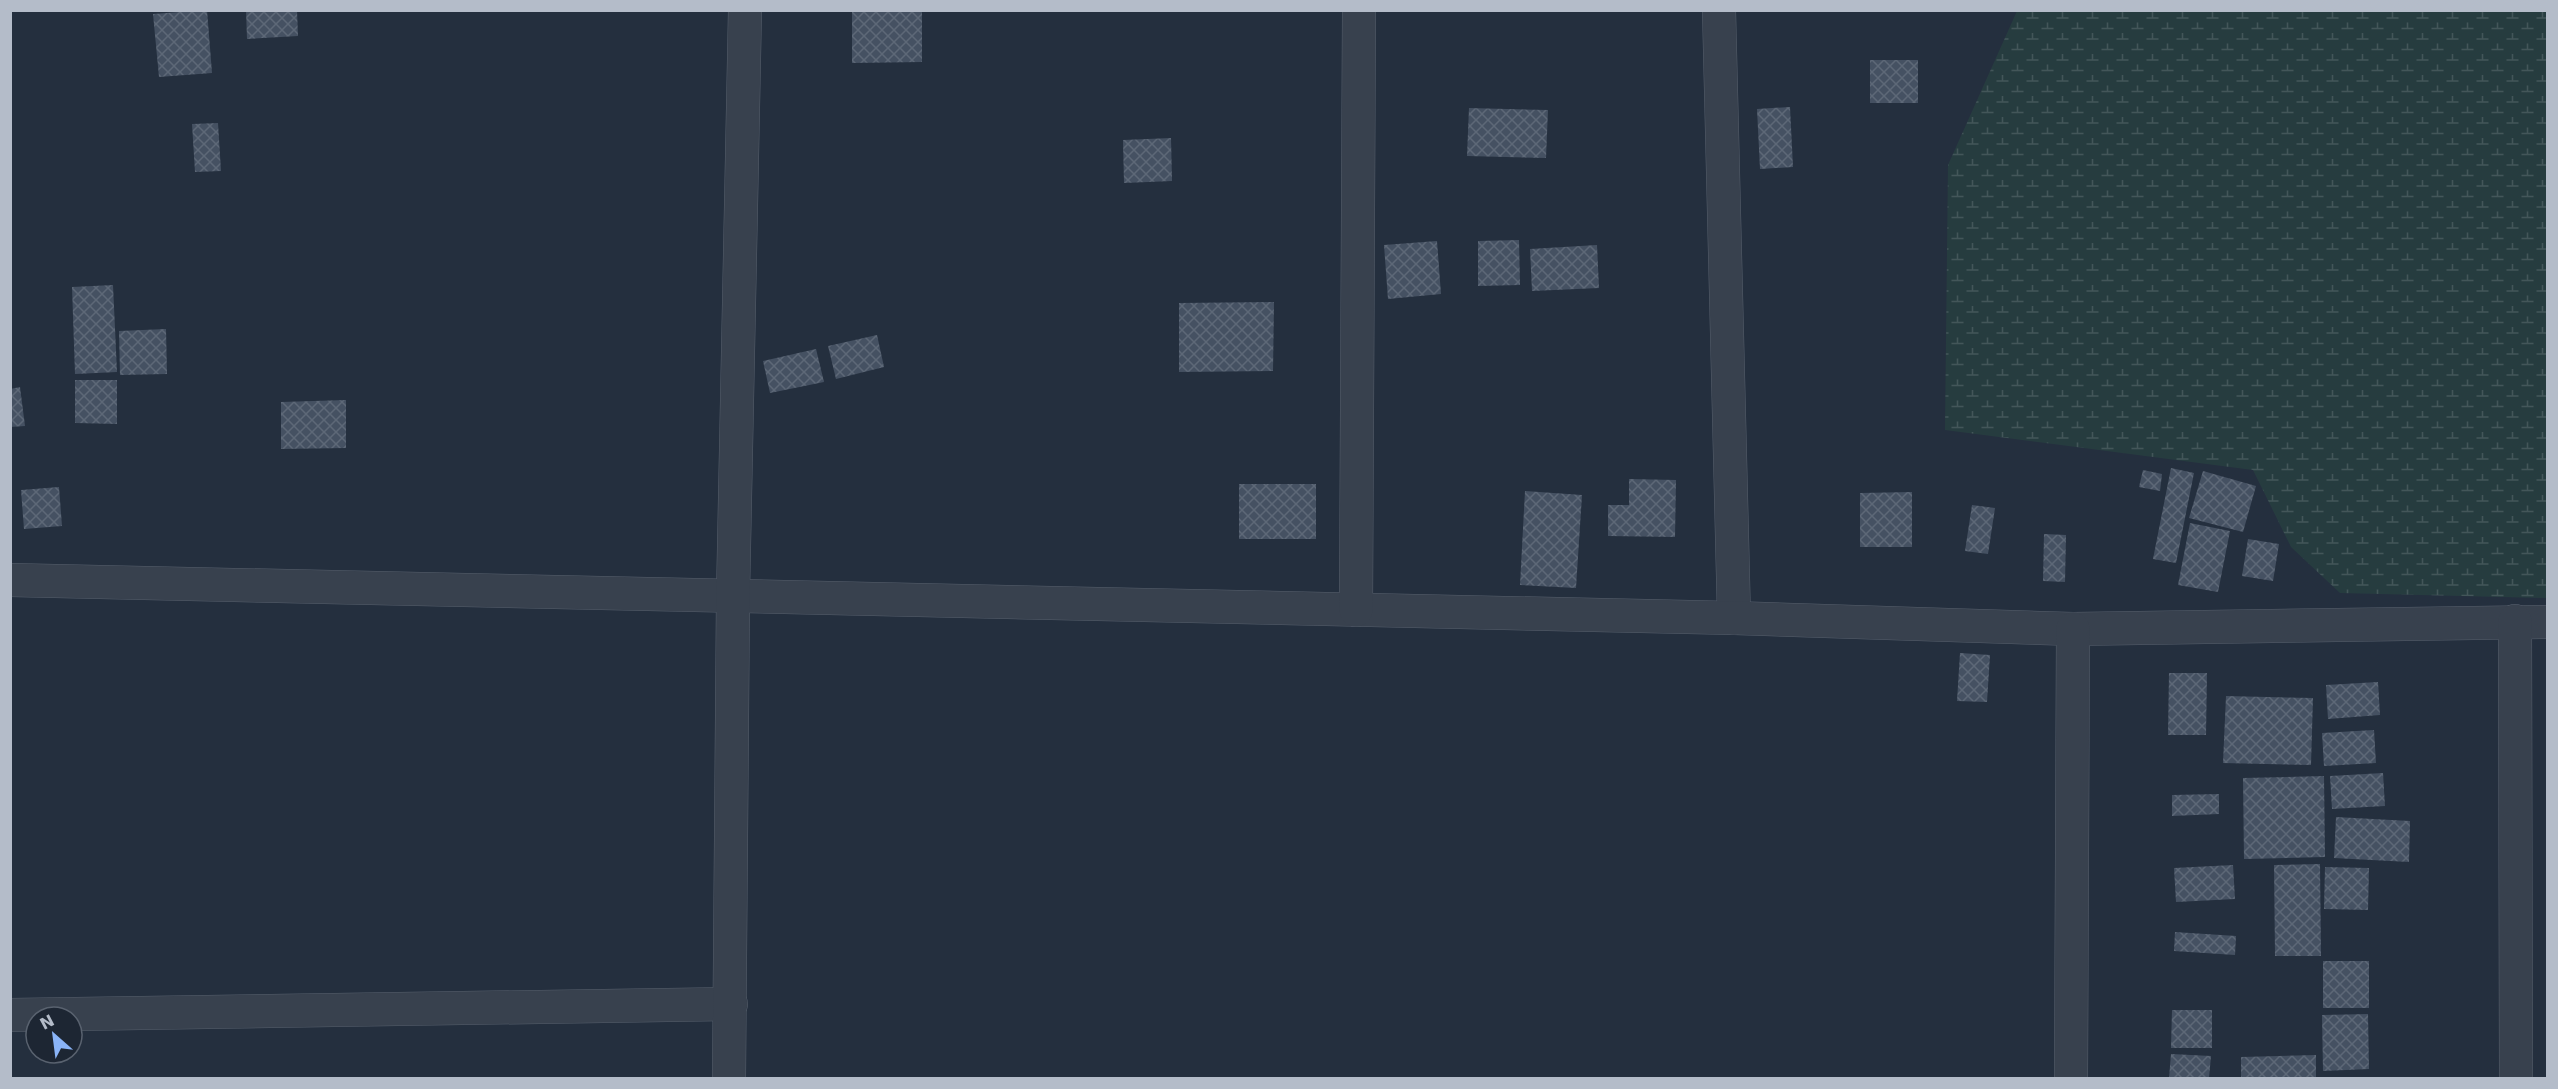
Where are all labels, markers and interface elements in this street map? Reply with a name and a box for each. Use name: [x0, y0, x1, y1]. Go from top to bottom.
north arrow: [24, 1005, 84, 1065]
text: N: [37, 1011, 58, 1034]

